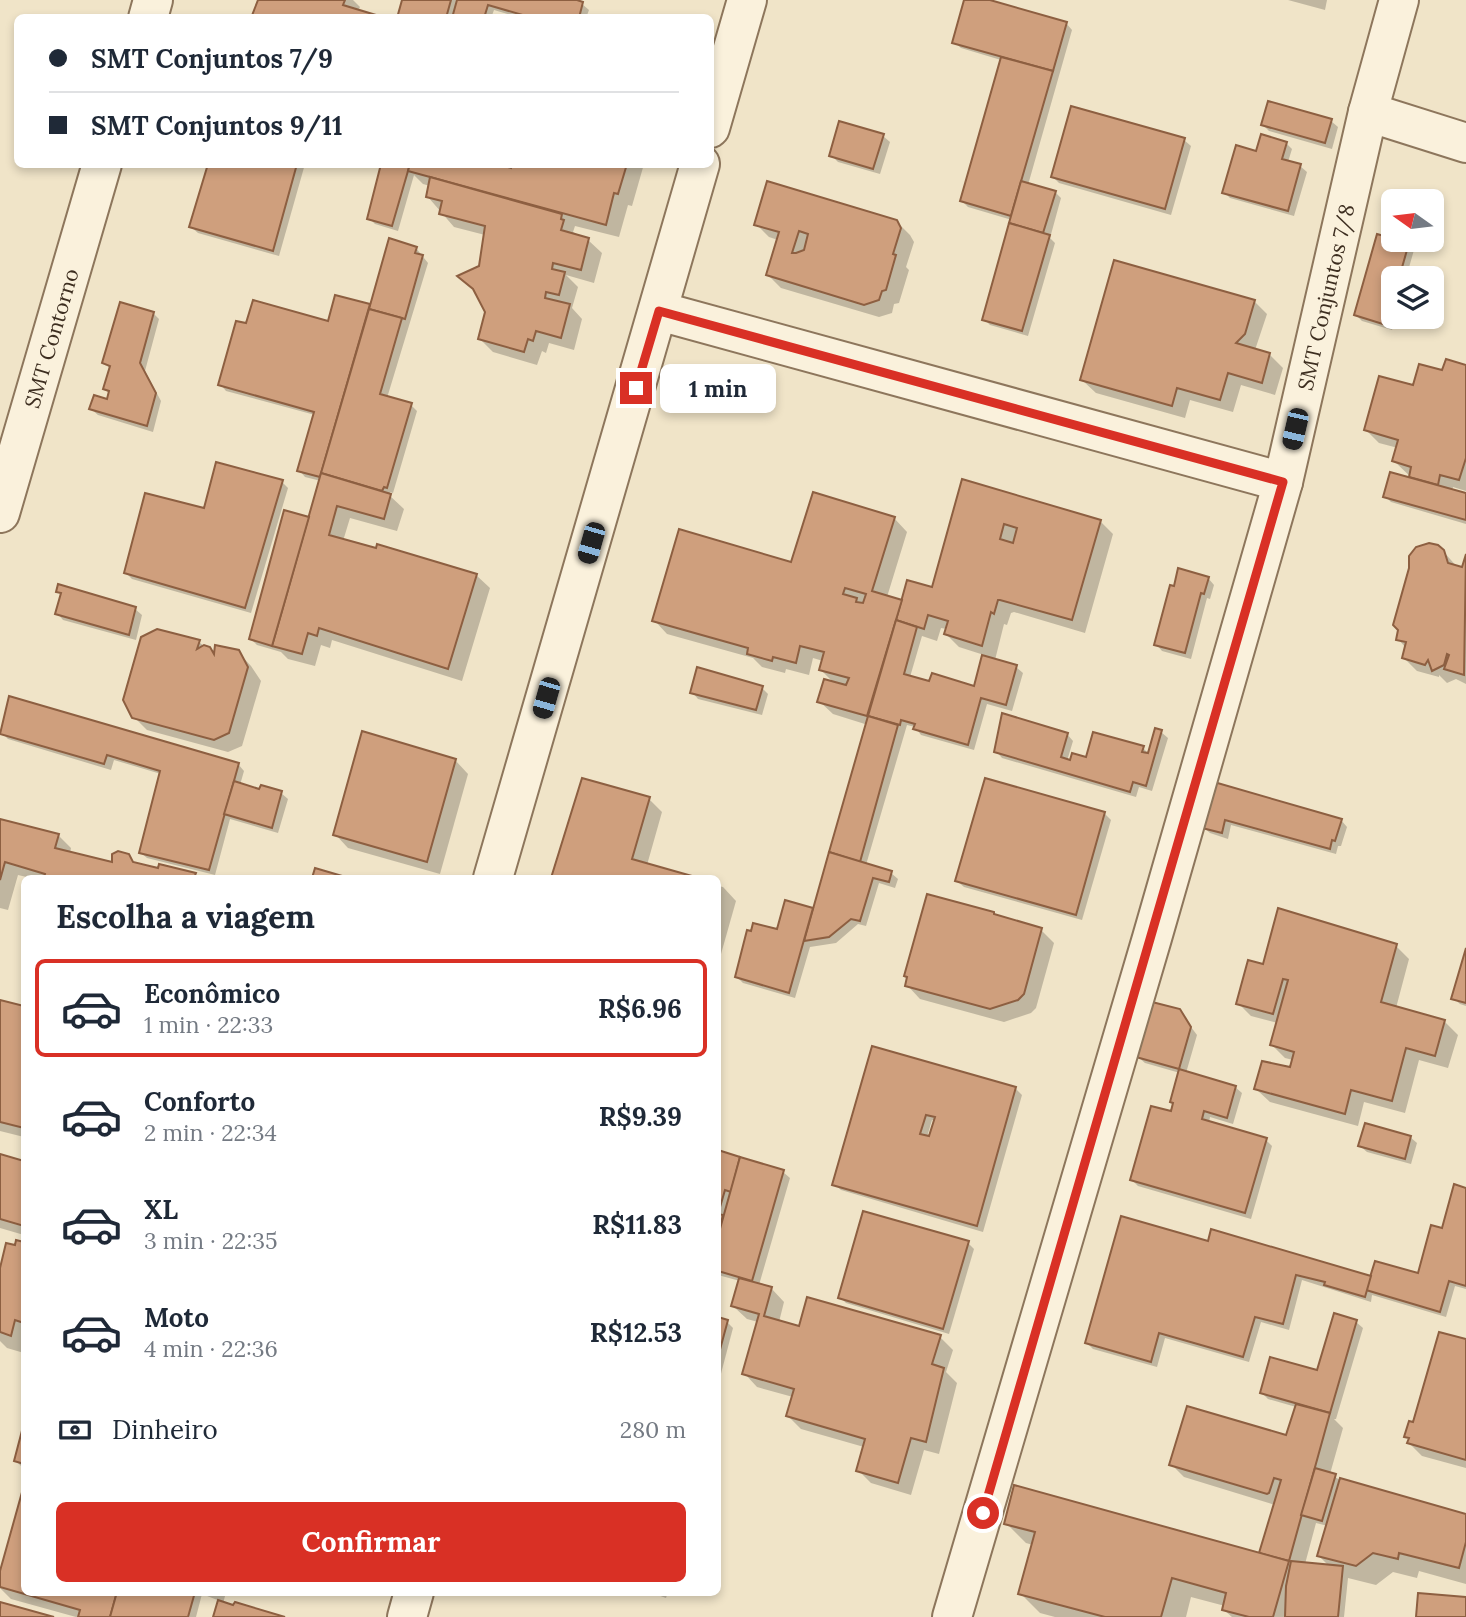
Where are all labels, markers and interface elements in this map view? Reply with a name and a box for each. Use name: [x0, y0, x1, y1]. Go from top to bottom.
text: SMT Conjuntos 7/9: [91, 42, 333, 75]
text: SMT Conjuntos 9/11: [91, 109, 343, 142]
north arrow: [1381, 189, 1444, 252]
map controls: [1381, 189, 1444, 329]
street label: SMT Conjuntos 7/8: [1291, 201, 1360, 393]
street label: SMT Contorno: [18, 265, 84, 411]
button: layers: [1381, 266, 1444, 329]
callout: 1 min: [660, 364, 776, 412]
route end: [620, 372, 652, 404]
text: 1 min: [689, 374, 747, 403]
car: [1281, 406, 1310, 452]
car: [576, 520, 607, 566]
car: [531, 675, 562, 721]
text: Escolha a viagem: [56, 896, 315, 937]
icon: car: [60, 977, 123, 1040]
text: Econômico: [144, 977, 280, 1010]
text: R$6.96: [598, 992, 682, 1025]
text: 1 min · 22:33: [144, 1010, 273, 1039]
icon: car: [60, 1085, 123, 1148]
text: Conforto: [144, 1085, 255, 1118]
text: R$9.39: [599, 1100, 682, 1133]
text: 2 min · 22:34: [144, 1118, 277, 1147]
icon: car: [60, 1193, 123, 1256]
text: XL: [144, 1193, 178, 1226]
text: R$11.83: [592, 1208, 682, 1241]
text: 3 min · 22:35: [144, 1226, 278, 1255]
icon: car: [60, 1301, 123, 1364]
text: Moto: [144, 1301, 209, 1334]
text: R$12.53: [590, 1316, 682, 1349]
text: 4 min · 22:36: [144, 1334, 278, 1363]
icon: cash: [56, 1411, 94, 1449]
text: Dinheiro: [112, 1413, 218, 1446]
text: 280 m: [620, 1415, 686, 1444]
route start: [967, 1497, 999, 1529]
button: Confirmar: [56, 1502, 686, 1582]

